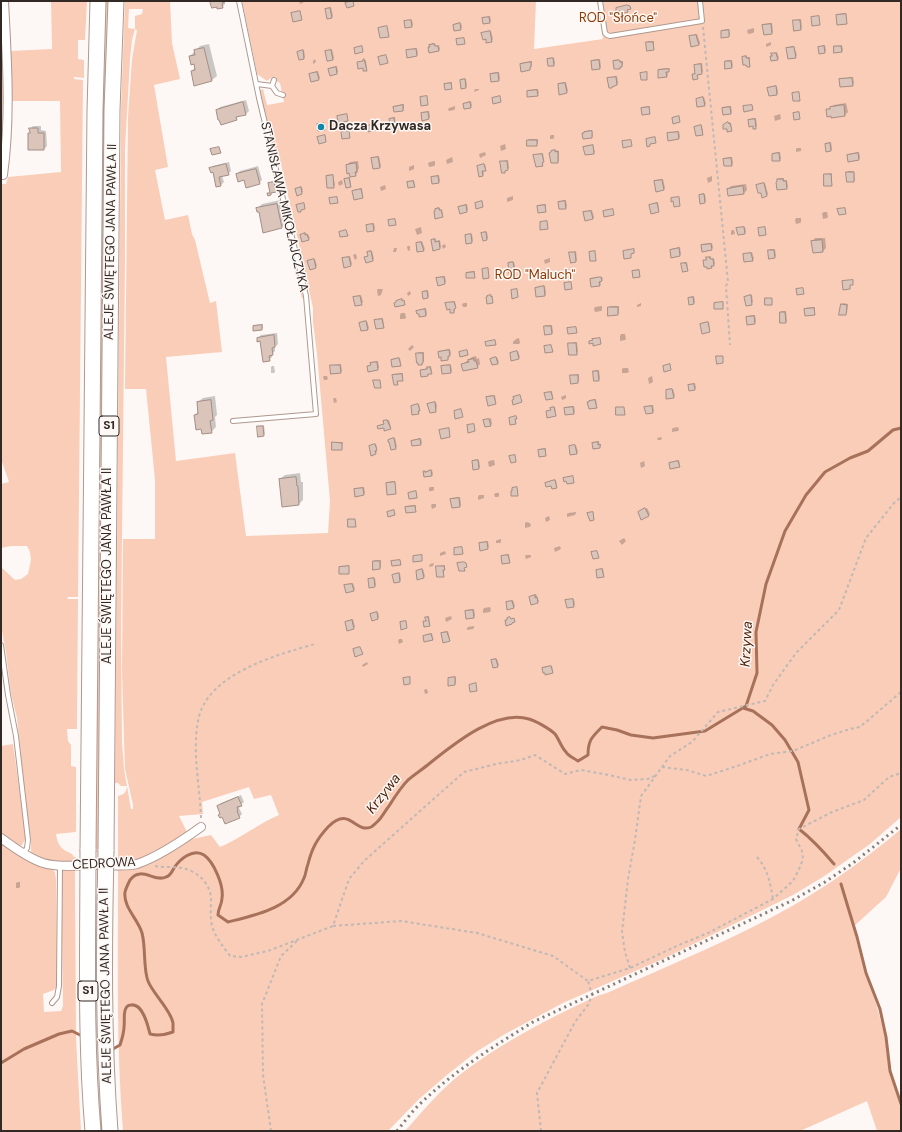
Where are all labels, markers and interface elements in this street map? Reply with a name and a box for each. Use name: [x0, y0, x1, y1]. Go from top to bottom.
park label: ROD "Słońce": [579, 11, 657, 27]
place label: Dacza Krzywasa: [329, 119, 431, 135]
street label: STANISŁAWA MIKOŁAJCZYKA: [257, 120, 311, 294]
marker: Dacza Krzywasa: [316, 122, 326, 132]
street label: ALEJE ŚWIĘTEGO JANA PAWŁA II: [101, 144, 121, 340]
park label: ROD "Maluch": [495, 268, 575, 284]
road number: S1: [99, 416, 119, 436]
street label: ALEJE ŚWIĘTEGO JANA PAWŁA II: [100, 468, 116, 664]
water label: Krzywa: [737, 621, 757, 667]
water label: Krzywa: [363, 771, 405, 817]
street label: CEDROWA: [72, 855, 136, 873]
street label: ALEJE ŚWIĘTEGO JANA PAWŁA II: [96, 888, 116, 1084]
road number: S1: [78, 981, 98, 1001]

